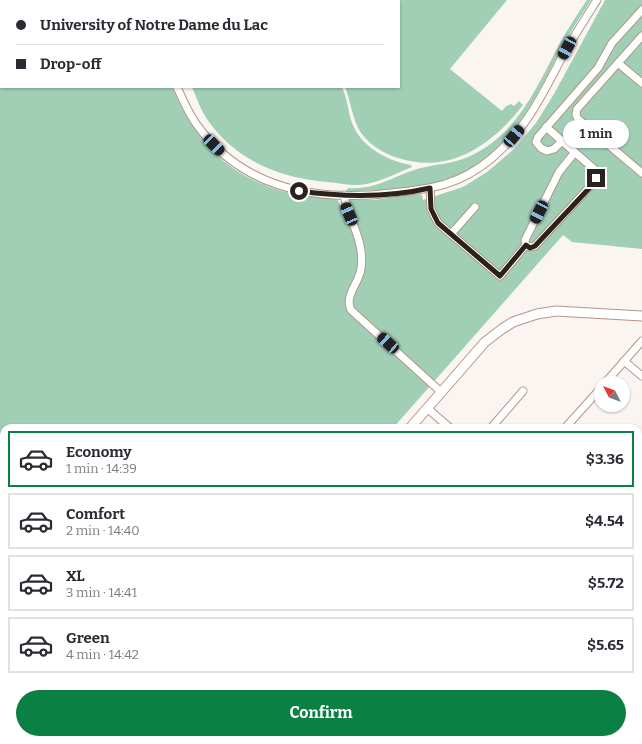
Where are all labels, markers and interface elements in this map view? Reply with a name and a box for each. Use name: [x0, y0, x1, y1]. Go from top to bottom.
text: University of Notre Dame du Lac: [40, 16, 268, 34]
car: [556, 35, 578, 61]
text: Drop-off: [40, 55, 101, 73]
callout: 1 min: [563, 120, 629, 148]
car: [502, 123, 526, 149]
text: 1 min: [580, 126, 612, 141]
car: [201, 132, 227, 158]
route end: [587, 169, 605, 187]
route start: [290, 182, 308, 200]
car: [528, 199, 550, 225]
car: [339, 201, 359, 227]
car: [375, 331, 401, 355]
north arrow: [594, 376, 630, 412]
map controls: [594, 376, 630, 412]
icon: car: [18, 441, 54, 477]
text: Economy: [66, 443, 132, 461]
text: $3.36: [586, 450, 624, 468]
text: 1 min · 14:39: [66, 461, 137, 476]
icon: car: [18, 503, 54, 539]
text: Comfort: [66, 505, 125, 523]
text: $4.54: [585, 512, 624, 530]
text: 2 min · 14:40: [66, 523, 140, 538]
icon: car: [18, 565, 54, 601]
text: XL: [66, 567, 85, 585]
text: $5.72: [588, 574, 624, 592]
text: 3 min · 14:41: [66, 585, 137, 600]
icon: car: [18, 627, 54, 663]
text: Green: [66, 629, 110, 647]
text: $5.65: [587, 636, 624, 654]
text: 4 min · 14:42: [66, 647, 139, 662]
button: Confirm: [16, 690, 626, 736]

